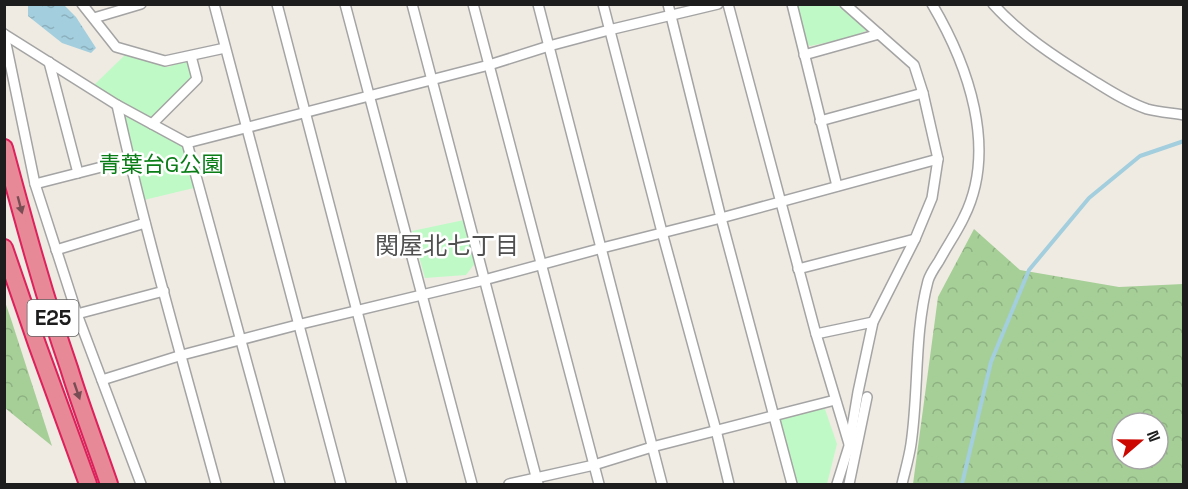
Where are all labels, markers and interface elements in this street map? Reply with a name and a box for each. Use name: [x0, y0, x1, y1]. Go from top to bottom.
park label: 青葉台G公園: [99, 150, 223, 178]
one-way arrow: [15, 196, 25, 214]
district label: 関屋北七丁目: [375, 230, 519, 261]
road number: E25: [28, 300, 78, 336]
one-way arrow: [72, 382, 82, 400]
north arrow: [1110, 411, 1170, 471]
text: N: [1142, 427, 1165, 445]

